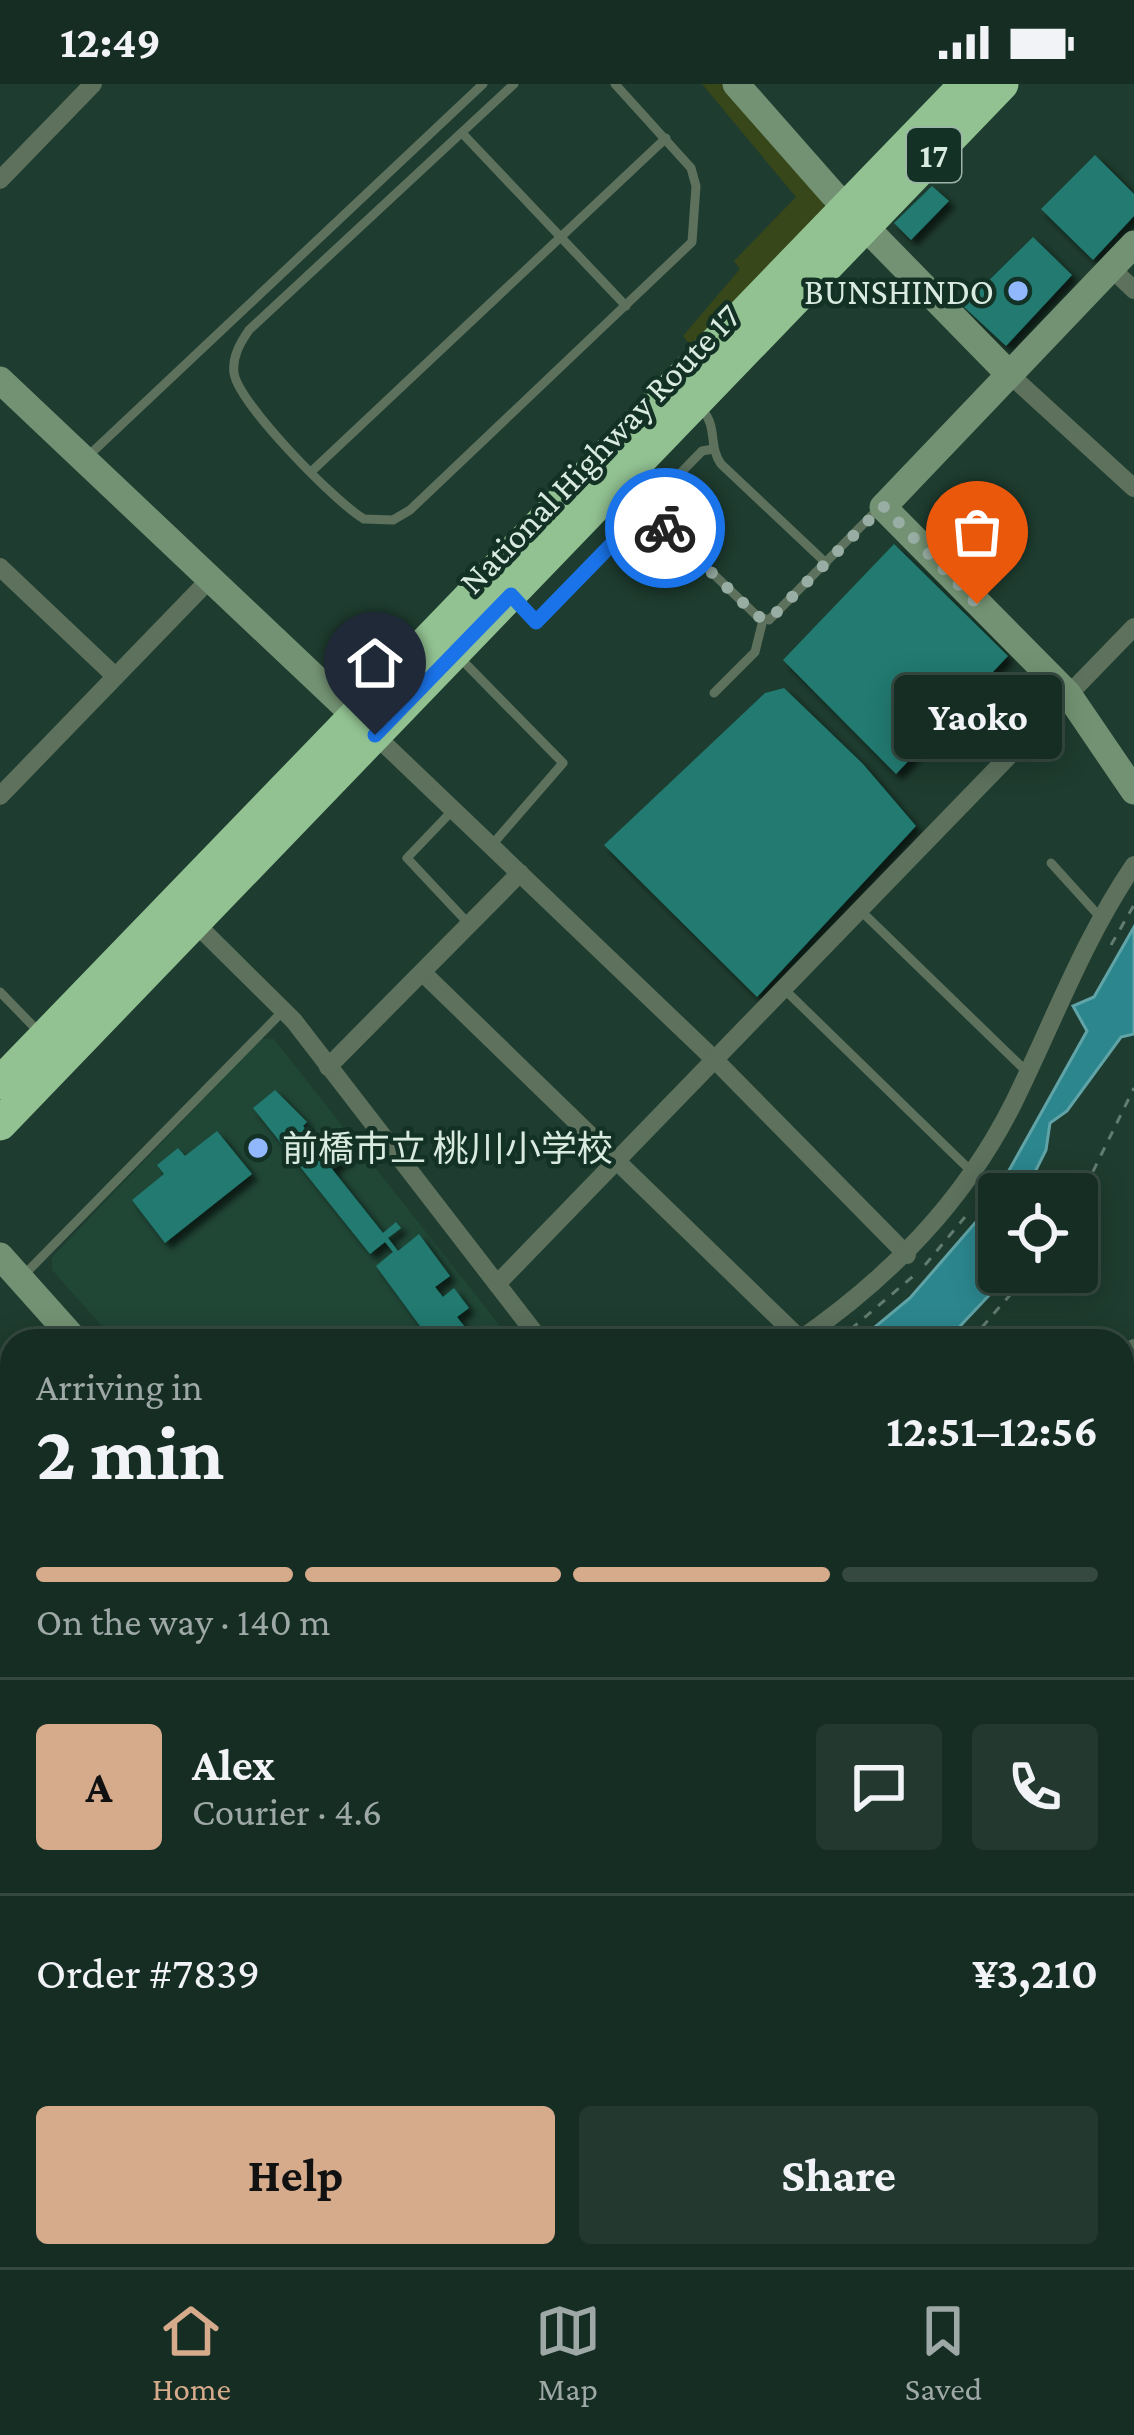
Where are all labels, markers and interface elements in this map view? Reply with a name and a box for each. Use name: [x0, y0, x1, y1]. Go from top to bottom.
text: 12:49: [60, 17, 161, 67]
road number: 17: [907, 128, 961, 182]
place label: BUNSHINDO: [804, 272, 994, 312]
marker: BUNSHINDO: [1005, 278, 1031, 304]
street label: National Highway Route 17: [451, 296, 748, 602]
courier: [605, 468, 725, 588]
pin: [926, 481, 1028, 604]
icon: bike: [632, 495, 698, 561]
icon: bag: [944, 499, 1010, 565]
pin: [324, 612, 426, 735]
icon: home: [342, 630, 408, 696]
callout: Yaoko: [893, 676, 1061, 760]
text: Yaoko: [928, 695, 1028, 738]
place label: 前橋市立 桃川小学校: [282, 1129, 613, 1169]
marker: 前橋市立 桃川小学校: [245, 1135, 271, 1161]
map controls: [978, 1173, 1098, 1293]
button: locate: [978, 1173, 1098, 1293]
text: Arriving in: [36, 1365, 203, 1408]
text: 12:51–12:56: [886, 1406, 1098, 1456]
text: 2 min: [36, 1409, 224, 1496]
text: On the way · 140 m: [36, 1600, 331, 1643]
button: chat: [816, 1724, 942, 1850]
button: phone: [972, 1724, 1098, 1850]
text: Alex: [192, 1740, 275, 1790]
text: A: [86, 1762, 112, 1812]
text: Courier · 4.6: [192, 1790, 382, 1833]
text: Order #7839: [36, 1948, 260, 1998]
text: ¥3,210: [972, 1948, 1098, 1998]
button: Help: [36, 2106, 555, 2244]
button: Share: [579, 2106, 1098, 2244]
tab: Home: [152, 2298, 231, 2407]
tab: Map: [535, 2298, 601, 2407]
tab: Saved: [905, 2298, 982, 2407]

